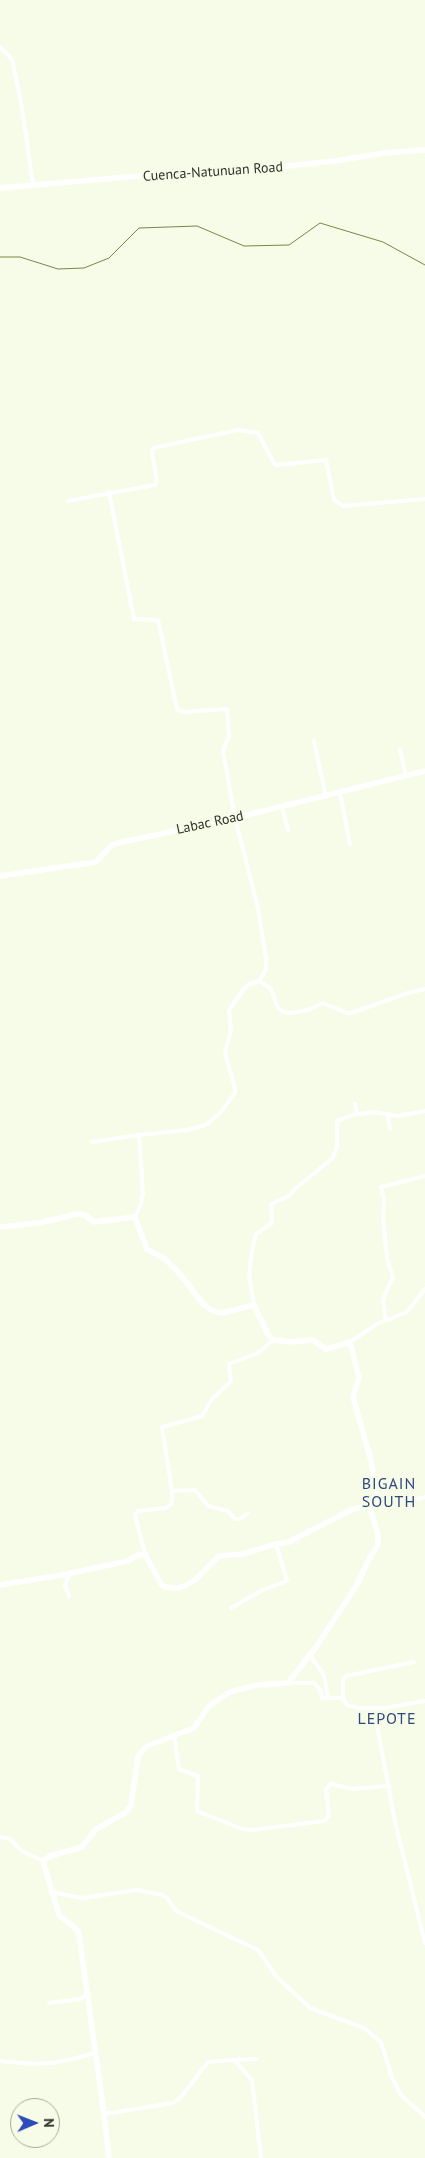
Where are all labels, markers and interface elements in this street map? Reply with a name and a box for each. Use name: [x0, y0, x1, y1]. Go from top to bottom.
street label: Cuenca-Natunuan Road: [142, 159, 284, 185]
street label: Labac Road: [175, 808, 245, 838]
district label: BIGAIN SOUTH: [361, 1474, 417, 1512]
district label: LEPOTE: [357, 1709, 417, 1729]
north arrow: [10, 2098, 60, 2148]
text: N: [40, 2118, 58, 2128]

